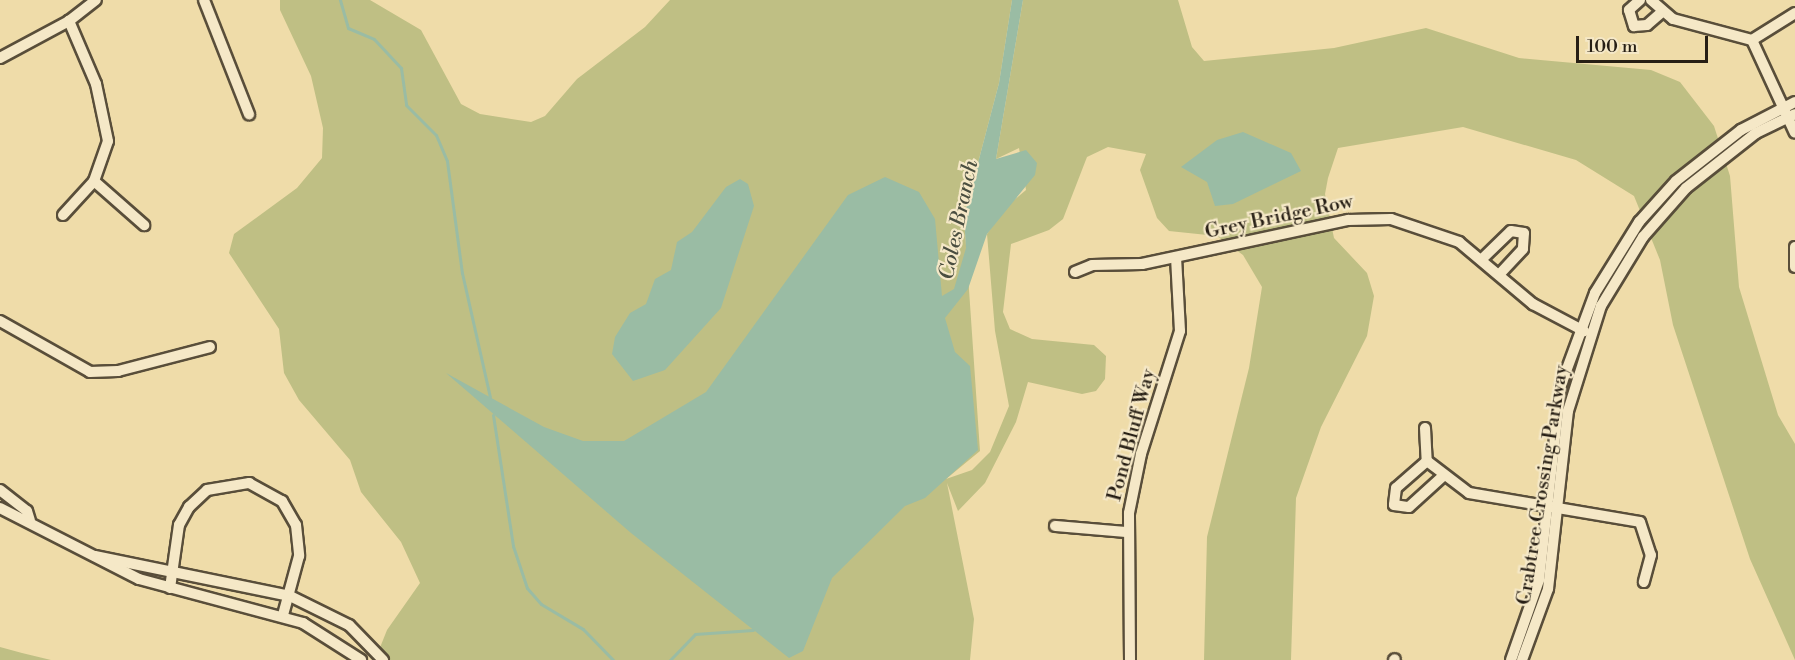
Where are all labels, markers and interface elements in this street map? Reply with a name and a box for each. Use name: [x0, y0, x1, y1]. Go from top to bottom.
scale bar: [1579, 24, 1711, 62]
text: 100 m: [1587, 35, 1638, 58]
water label: Coles Branch: [934, 158, 984, 282]
street label: Grey Bridge Row: [1203, 190, 1355, 244]
street label: Crabtree Crossing Parkway: [1512, 363, 1574, 607]
street label: Pond Bluff Way: [1103, 366, 1161, 504]

